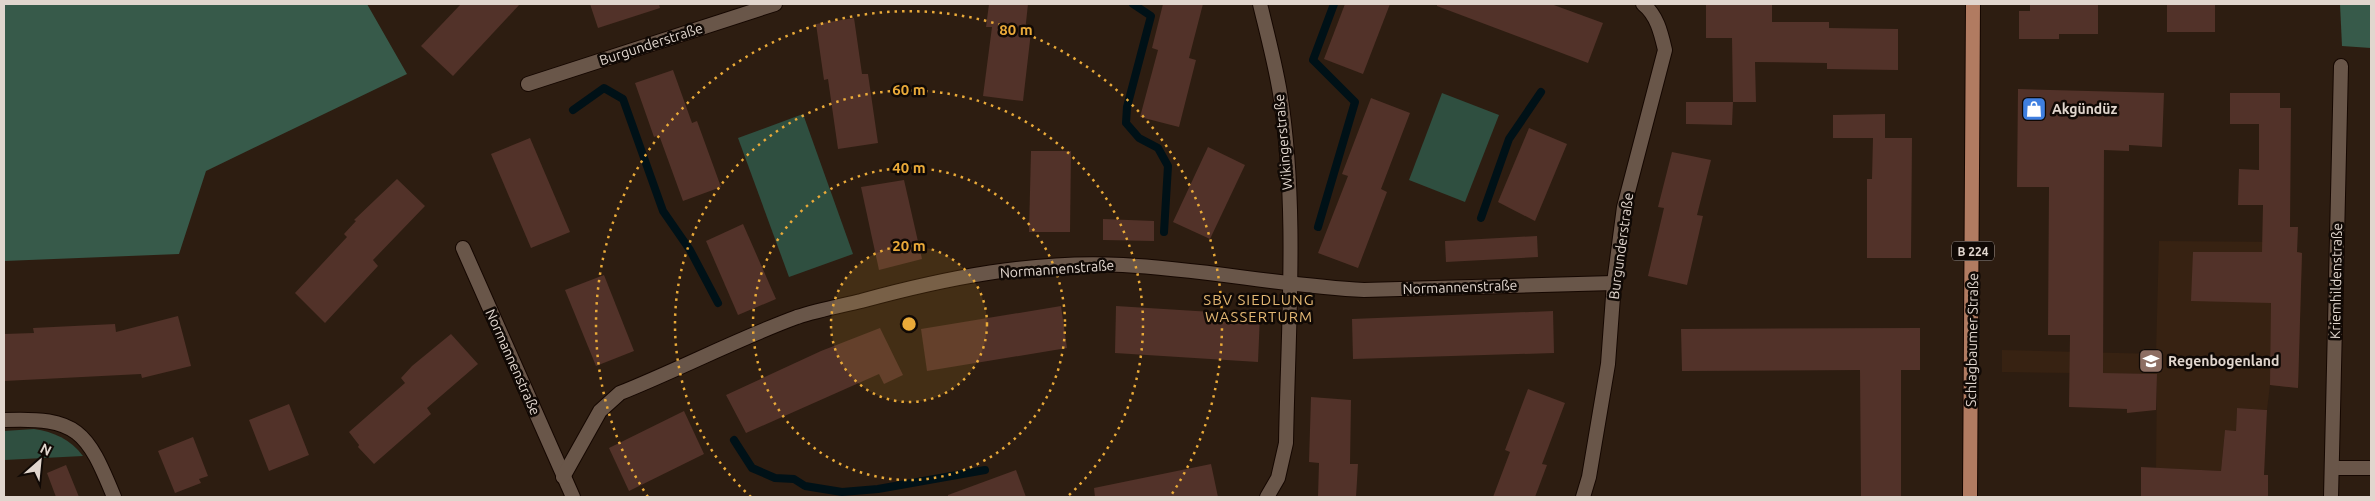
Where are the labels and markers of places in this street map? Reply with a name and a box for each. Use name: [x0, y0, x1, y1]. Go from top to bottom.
shop icon: Akgündüz: [2021, 96, 2047, 122]
place label: Akgündüz: [2052, 101, 2117, 117]
centre of rings: [900, 315, 918, 333]
school or university icon: Regenbogenland: [2138, 348, 2164, 374]
place label: Regenbogenland: [2168, 353, 2279, 369]

